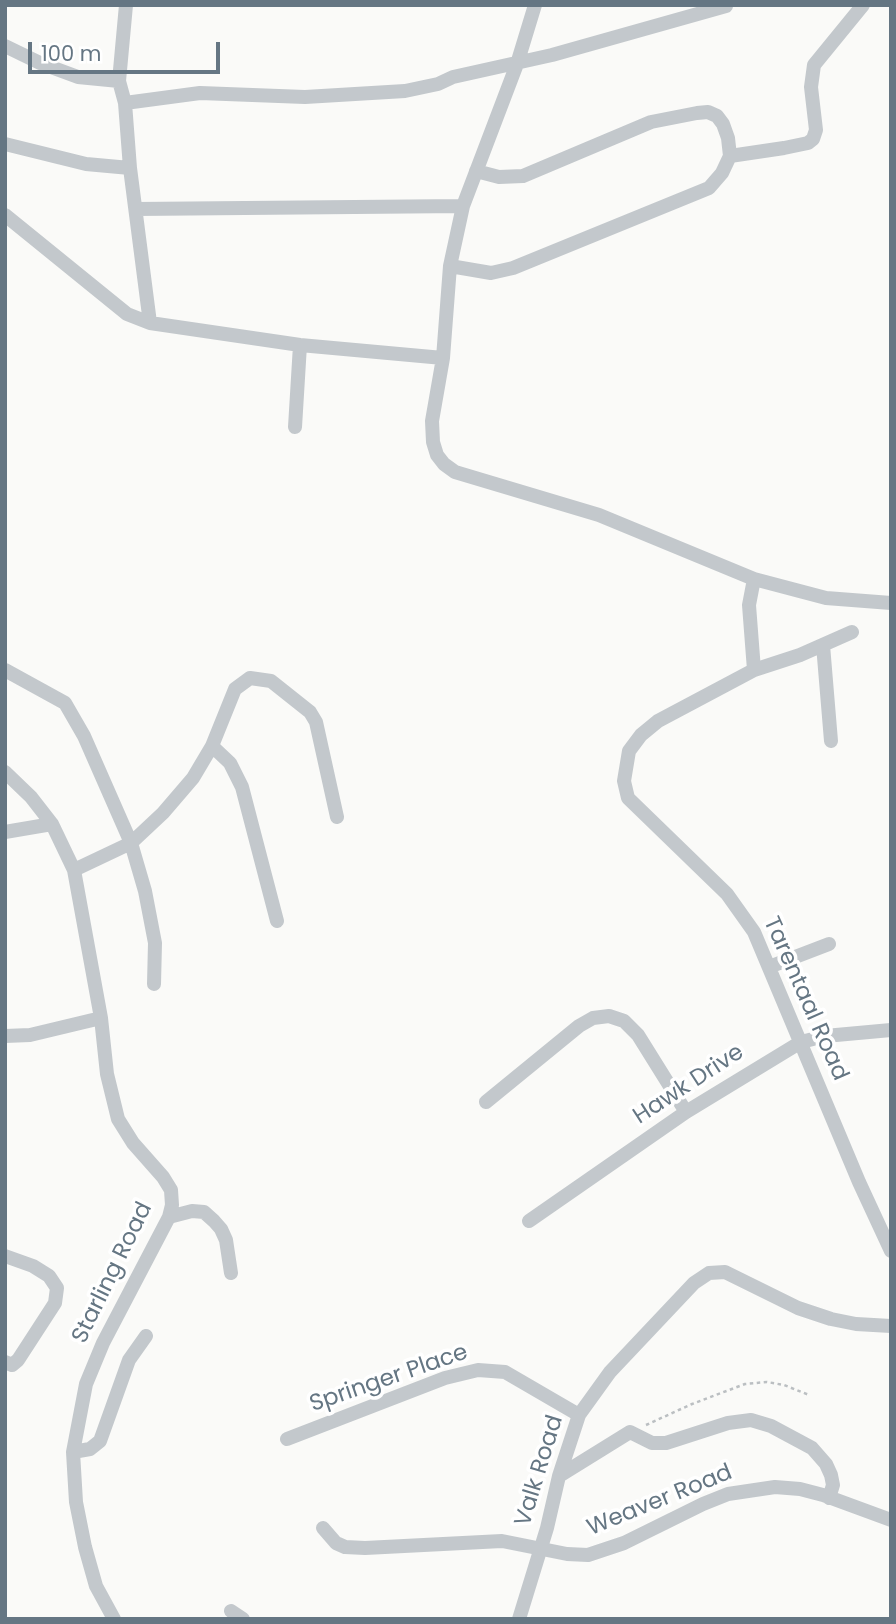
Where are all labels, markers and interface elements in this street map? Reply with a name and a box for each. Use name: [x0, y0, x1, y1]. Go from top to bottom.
scale bar: [32, 28, 224, 72]
text: 100 m: [41, 39, 101, 68]
street label: Tarentaal Road: [756, 913, 854, 1085]
street label: Hawk Drive: [629, 1039, 749, 1131]
street label: Starling Road: [67, 1198, 159, 1348]
street label: Springer Place: [306, 1339, 472, 1419]
street label: Valk Road: [510, 1412, 570, 1530]
street label: Weaver Road: [583, 1459, 737, 1543]

